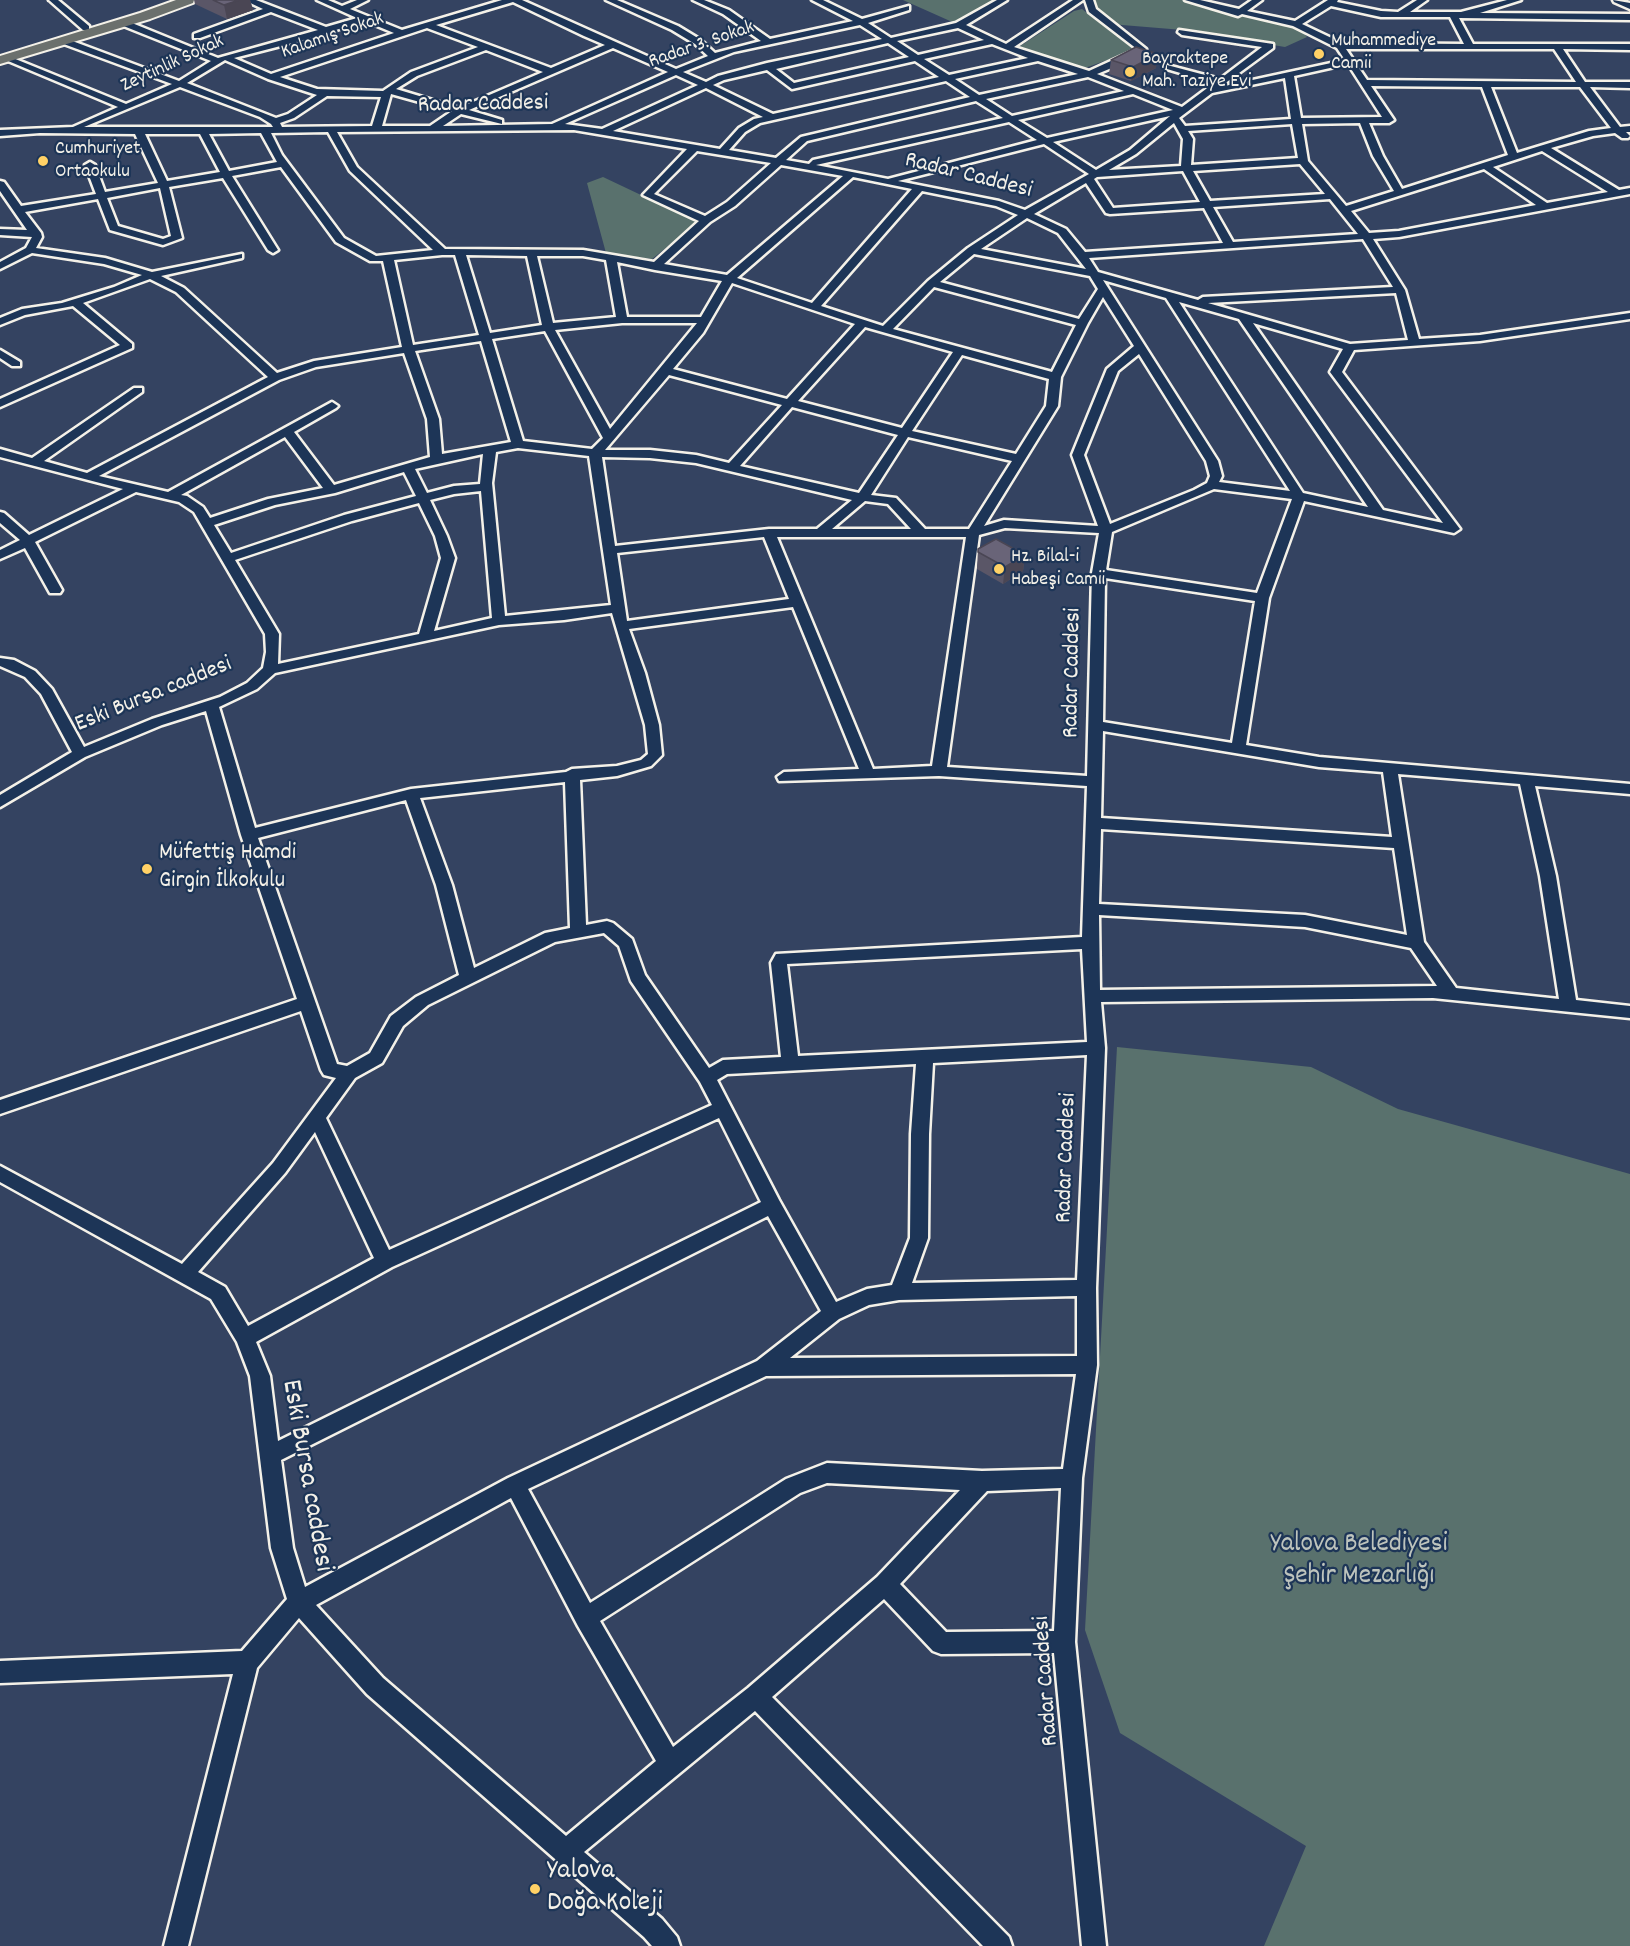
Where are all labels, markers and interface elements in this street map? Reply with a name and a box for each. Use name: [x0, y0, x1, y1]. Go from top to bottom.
street label: Kalamış Sokak: [279, 8, 387, 66]
street label: Radar 3. Sokak: [646, 17, 758, 75]
place label: Muhammediye Camii: [1331, 30, 1436, 77]
street label: Zeytinlik Sokak: [118, 31, 228, 99]
marker: Muhammediye Camii: [1312, 47, 1326, 61]
place label: Bayraktepe Mah. Taziye Evi: [1142, 48, 1251, 95]
marker: Bayraktepe Mah. Taziye Evi: [1123, 65, 1137, 79]
street label: Radar Caddesi: [417, 90, 549, 122]
place label: Cumhuriyet Ortaokulu: [55, 138, 140, 185]
street label: Radar Caddesi: [901, 147, 1035, 207]
marker: Cumhuriyet Ortaokulu: [36, 154, 50, 168]
place label: Hz. Bilal-i Habeşi Camii: [1011, 546, 1105, 593]
marker: Hz. Bilal-i Habeşi Camii: [992, 562, 1006, 576]
street label: Radar Caddesi: [1058, 607, 1090, 739]
street label: Eski Bursa caddesi: [71, 651, 237, 741]
place label: Müfettiş Hamdi Girgin İlkokulu: [159, 841, 296, 897]
marker: Müfettiş Hamdi Girgin İlkokulu: [140, 862, 154, 876]
street label: Radar Caddesi: [1051, 1092, 1085, 1224]
street label: Eski Bursa caddesi: [272, 1377, 338, 1575]
park label: Yalova Belediyesi Şehir Mezarlığı: [1270, 1529, 1448, 1595]
street label: Radar Caddesi: [1029, 1615, 1067, 1747]
place label: Yalova Doğa Koleji: [547, 1856, 663, 1922]
marker: Yalova Doğa Koleji: [528, 1882, 542, 1896]

